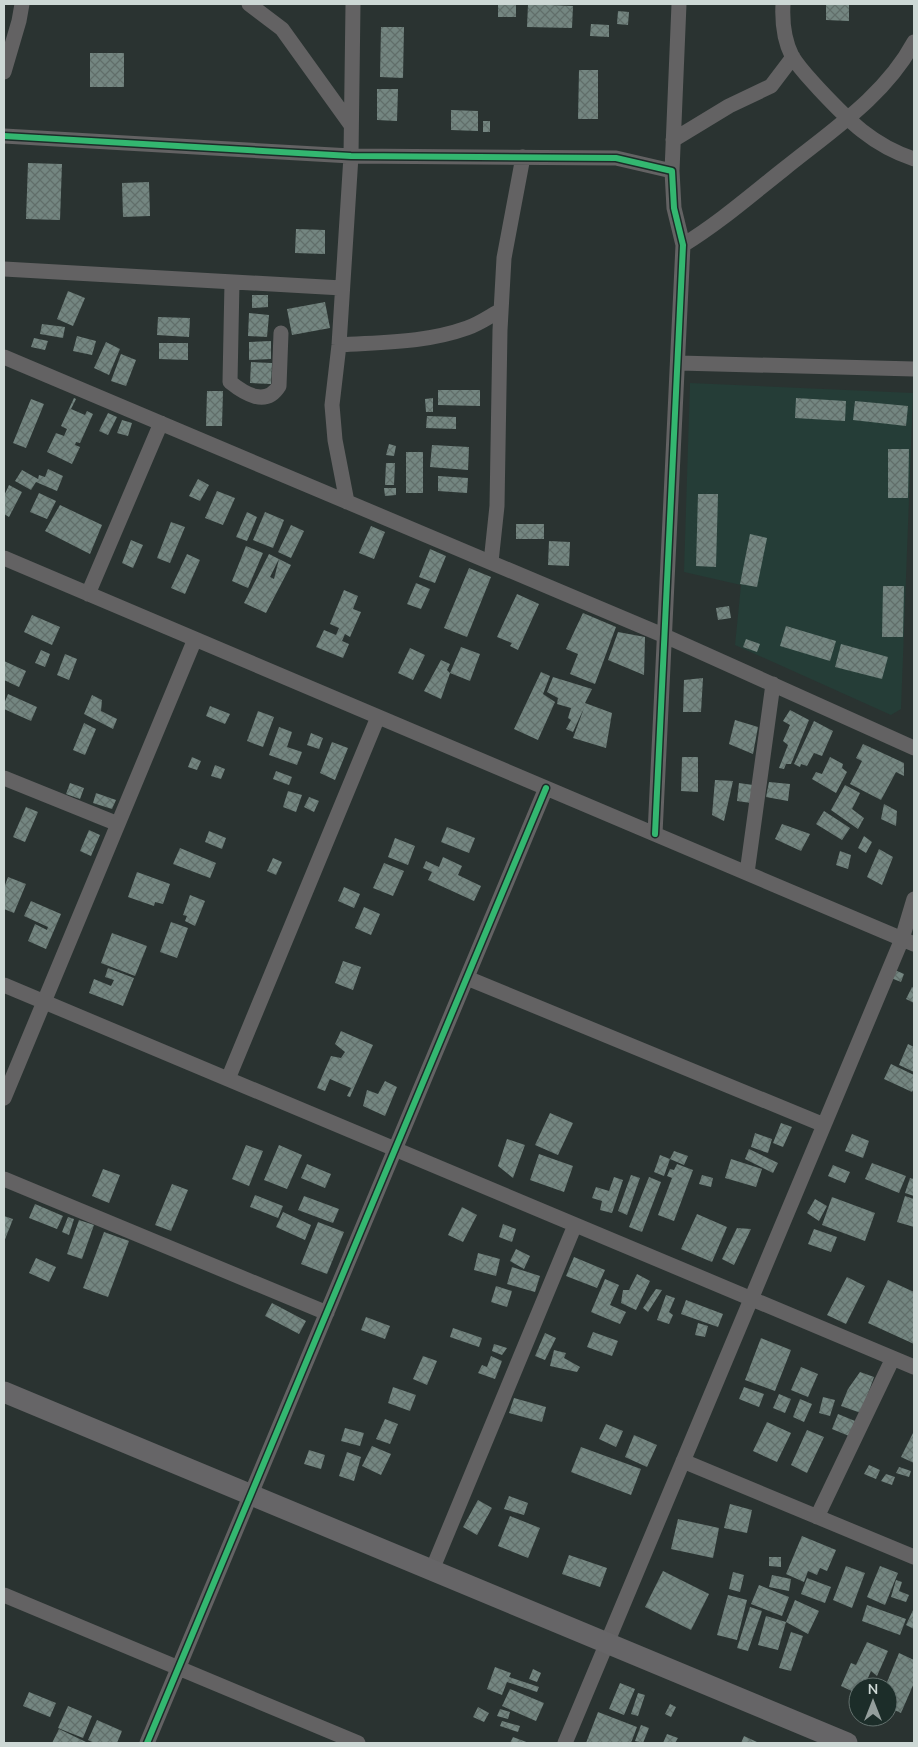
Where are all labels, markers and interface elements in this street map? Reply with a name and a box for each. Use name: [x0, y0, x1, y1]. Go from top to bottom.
north arrow: [848, 1677, 898, 1727]
text: N: [868, 1680, 878, 1699]

